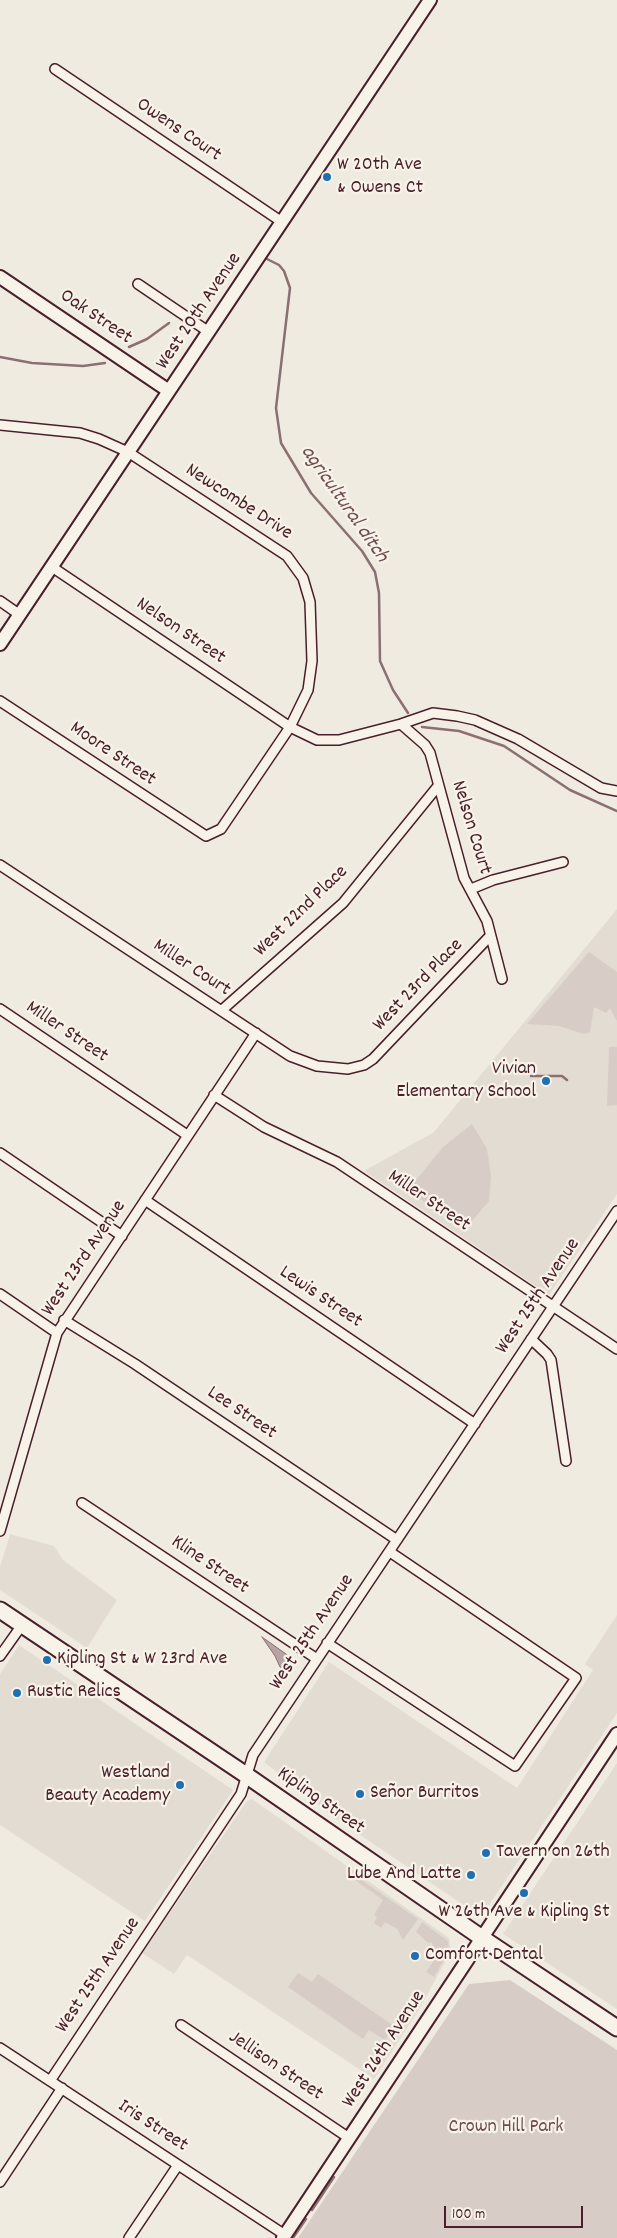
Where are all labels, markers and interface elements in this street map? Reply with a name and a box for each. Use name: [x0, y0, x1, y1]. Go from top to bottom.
street label: Owens Court: [131, 94, 225, 168]
place label: W 20th Ave & Owens Ct: [337, 154, 423, 201]
marker: W 20th Ave & Owens Ct: [321, 171, 333, 183]
street label: West 20th Avenue: [152, 249, 248, 375]
street label: Oak Street: [54, 285, 136, 351]
water label: agricultural ditch: [293, 442, 393, 568]
street label: Newcombe Drive: [180, 459, 296, 547]
street label: Nelson Street: [131, 593, 229, 671]
street label: Moore Street: [64, 717, 160, 793]
street label: Nelson Court: [444, 778, 496, 878]
street label: West 22nd Place: [250, 861, 354, 963]
street label: Miller Court: [148, 935, 234, 1003]
street label: West 23rd Place: [369, 935, 469, 1037]
street label: Miller Street: [20, 997, 112, 1069]
place label: Vivian Elementary School: [396, 1058, 536, 1105]
marker: Vivian Elementary School: [540, 1075, 552, 1087]
street label: Miller Street: [382, 1166, 474, 1238]
street label: West 23rd Avenue: [37, 1197, 133, 1321]
street label: West 25th Avenue: [491, 1235, 587, 1359]
street label: Lewis Street: [274, 1261, 366, 1335]
street label: Lee Street: [202, 1382, 280, 1446]
street label: Kline Street: [165, 1531, 253, 1601]
street label: West 25th Avenue: [265, 1571, 361, 1695]
place label: Kipling St & W 23rd Ave: [57, 1648, 227, 1672]
marker: Kipling St & W 23rd Ave: [41, 1654, 53, 1666]
place label: Rustic Relics: [27, 1681, 121, 1705]
marker: Rustic Relics: [11, 1687, 23, 1699]
place label: Westland Beauty Academy: [45, 1762, 170, 1809]
street label: Kipling Street: [271, 1763, 369, 1841]
marker: Westland Beauty Academy: [174, 1779, 186, 1791]
place label: Señor Burritos: [370, 1782, 479, 1806]
marker: Señor Burritos: [354, 1788, 366, 1800]
place label: Tavern on 26th: [496, 1841, 610, 1865]
marker: Tavern on 26th: [480, 1847, 492, 1859]
place label: Lube And Latte: [347, 1863, 461, 1887]
marker: Lube And Latte: [465, 1869, 477, 1881]
marker: W 26th Ave & Kipling St: [518, 1887, 530, 1899]
place label: W 26th Ave & Kipling St: [438, 1901, 610, 1925]
street label: West 25th Avenue: [51, 1914, 147, 2038]
place label: Comfort Dental: [425, 1944, 543, 1968]
marker: Comfort Dental: [409, 1950, 421, 1962]
street label: West 26th Avenue: [338, 1987, 432, 2113]
street label: Jellison Street: [223, 2027, 327, 2107]
street label: Iris Street: [112, 2095, 192, 2159]
park label: Crown Hill Park: [449, 2116, 563, 2140]
scale bar: [447, 2196, 586, 2228]
text: 100 m: [452, 2204, 485, 2226]

